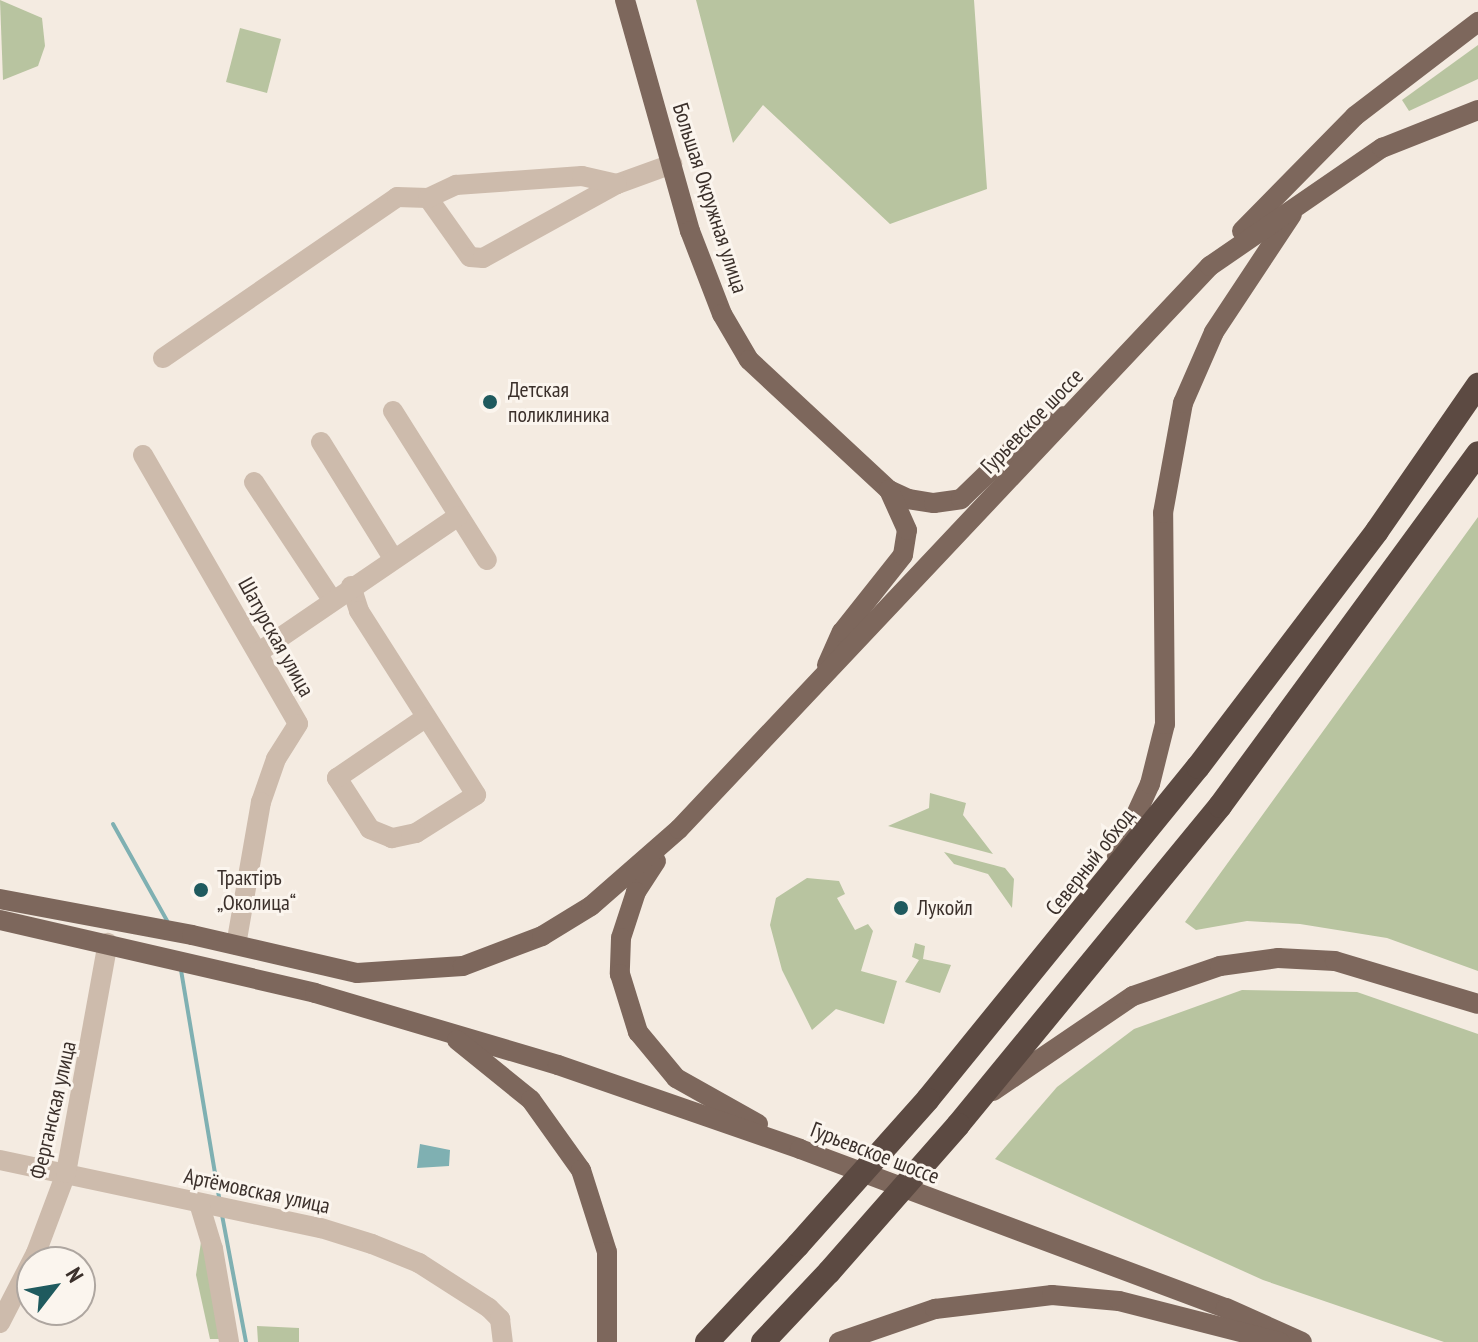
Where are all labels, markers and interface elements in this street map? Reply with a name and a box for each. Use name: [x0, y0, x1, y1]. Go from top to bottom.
street label: Большая Окружная улица: [667, 100, 753, 296]
street label: Гурьевское шоссе: [975, 363, 1089, 479]
place label: Детская поликлиника: [508, 376, 610, 428]
marker: Детская поликлиника: [479, 391, 501, 413]
street label: Шатурская улица: [232, 573, 320, 701]
street label: Северный обход: [1040, 803, 1140, 921]
place label: Трактiръ „Околица“: [217, 864, 296, 916]
marker: Трактiръ „Околица“: [192, 881, 210, 899]
place label: Лукойл: [917, 895, 973, 921]
marker: Лукойл: [892, 899, 910, 917]
street label: Ферганская улица: [24, 1038, 82, 1182]
street label: Гурьевское шоссе: [807, 1116, 943, 1190]
street label: Артёмовская улица: [181, 1163, 333, 1219]
north arrow: [16, 1246, 96, 1326]
text: N: [60, 1262, 90, 1287]

